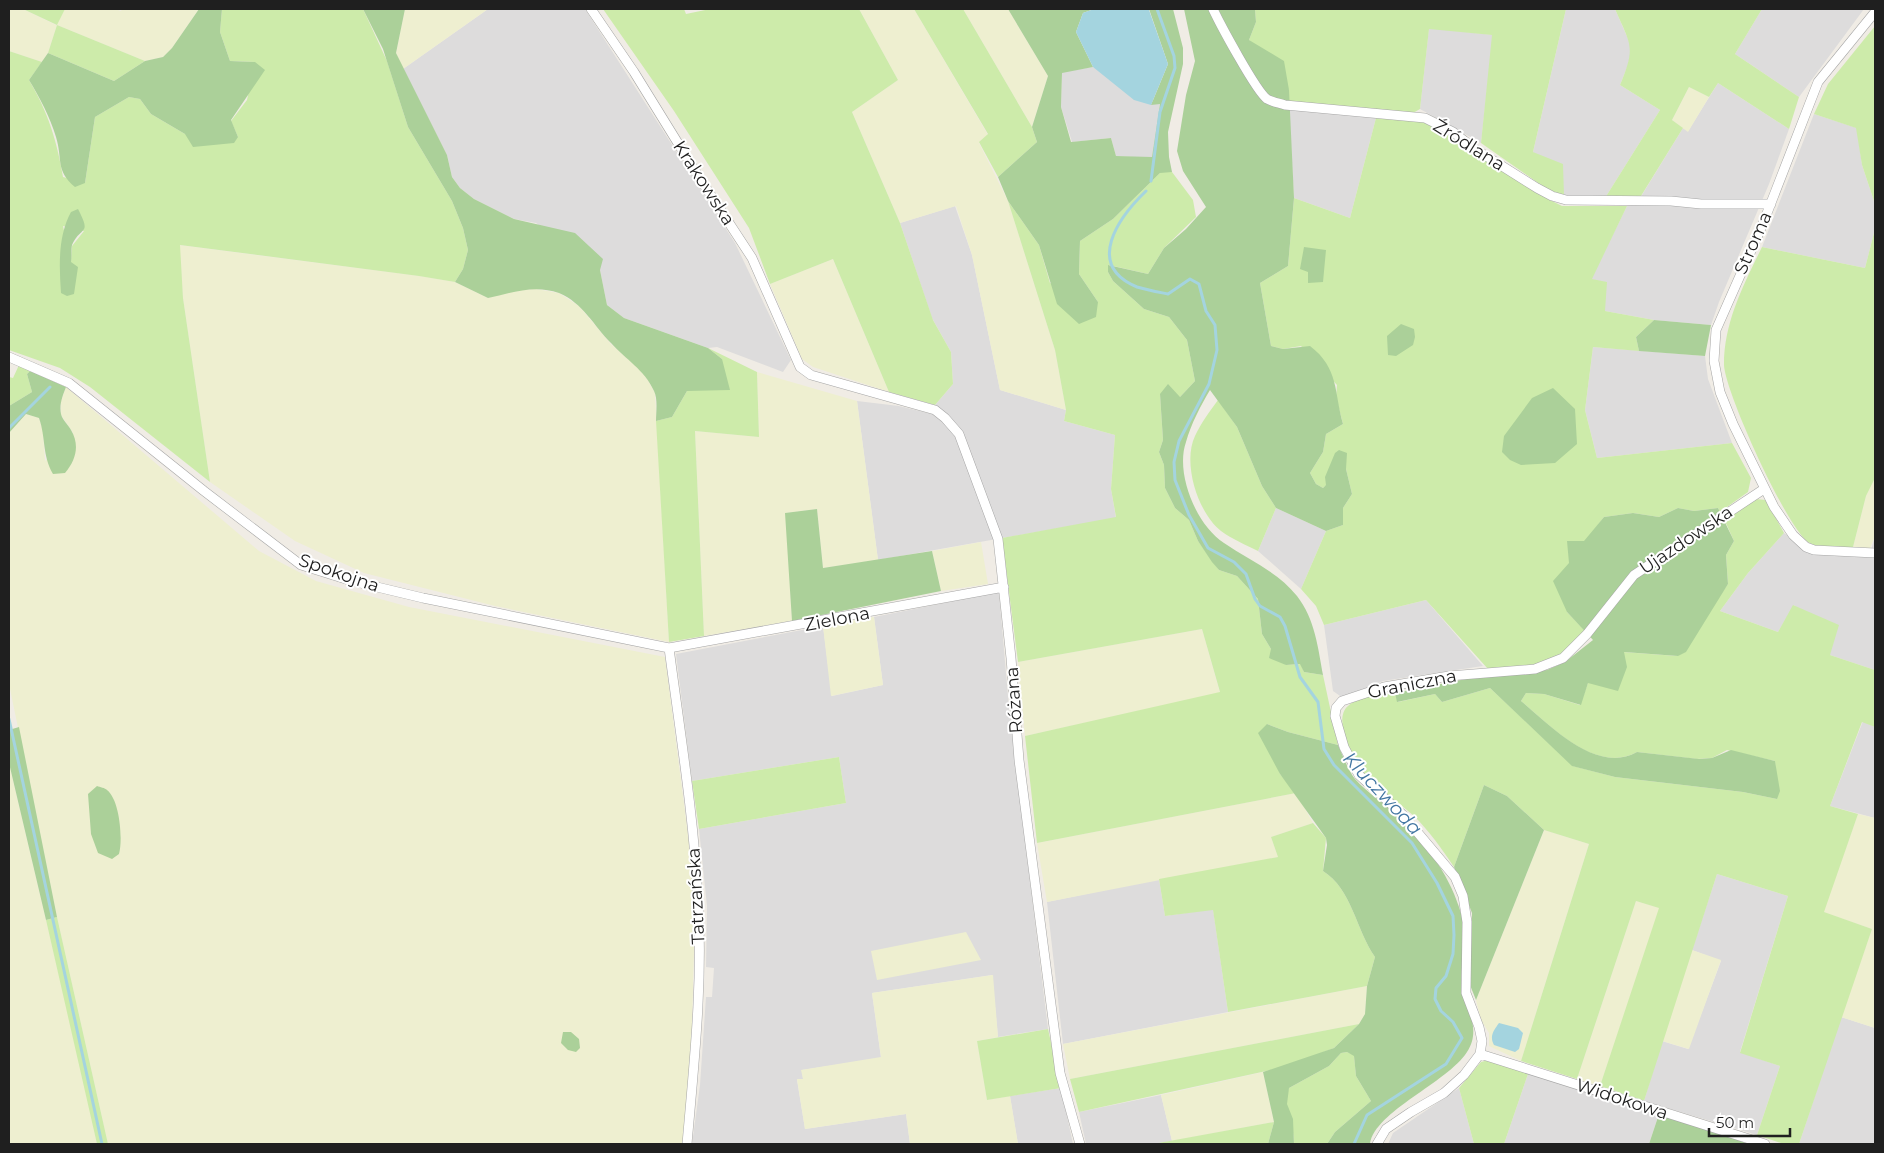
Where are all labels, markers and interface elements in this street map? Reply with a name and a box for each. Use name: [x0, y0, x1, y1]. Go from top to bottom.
street label: Źródlana: [1429, 114, 1509, 176]
street label: Krakowska: [668, 136, 740, 230]
street label: Stroma: [1729, 208, 1777, 278]
street label: Ujazdowska: [1635, 501, 1737, 579]
street label: Spokojna: [296, 549, 382, 597]
street label: Zielona: [802, 602, 872, 636]
street label: Graniczna: [1366, 665, 1458, 703]
street label: Różana: [1001, 666, 1027, 734]
water label: Kluczwoda: [1338, 747, 1427, 840]
street label: Tatrzańska: [682, 847, 710, 945]
street label: Widokowa: [1573, 1074, 1671, 1124]
scale bar: [1709, 1106, 1790, 1138]
text: 50 m: [1716, 1113, 1754, 1132]

